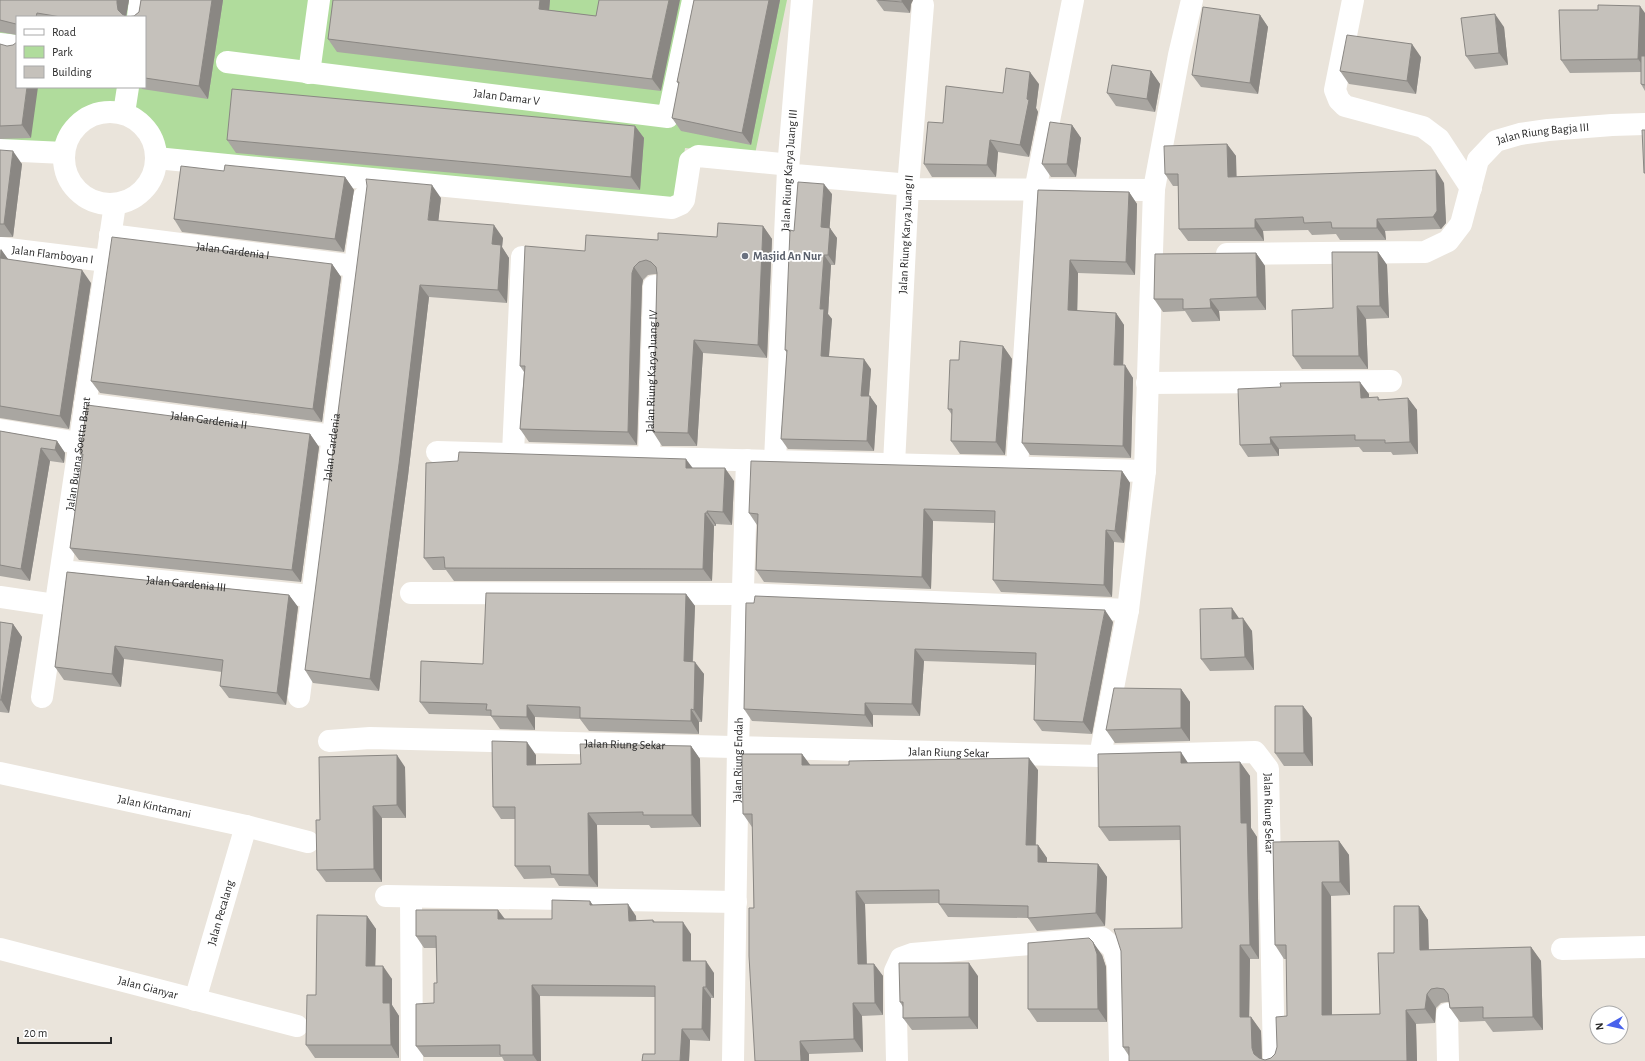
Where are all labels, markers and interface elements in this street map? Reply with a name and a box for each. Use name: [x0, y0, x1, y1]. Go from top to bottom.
legend: [16, 16, 146, 88]
text: Road: [52, 26, 76, 38]
text: Park: [52, 46, 73, 58]
text: Building: [52, 66, 92, 78]
street label: Jalan Damar V: [473, 87, 541, 107]
street label: Jalan Riung Karya Juang III: [779, 109, 799, 232]
street label: Jalan Riung Bagja III: [1495, 121, 1590, 147]
street label: Jalan Riung Karya Juang II: [897, 174, 915, 294]
street label: Jalan Gardenia I: [196, 240, 270, 261]
street label: Jalan Flamboyan I: [11, 243, 94, 265]
place label: Masjid An Nur: [753, 250, 822, 263]
marker: Masjid An Nur: [740, 251, 750, 261]
street label: Jalan Riung Karya Juang IV: [644, 309, 659, 433]
street label: Jalan Buana Soetta Barat: [64, 396, 92, 511]
street label: Jalan Gardenia II: [170, 409, 248, 431]
street label: Jalan Gardenia: [321, 412, 342, 482]
street label: Jalan Gardenia III: [146, 574, 227, 593]
street label: Jalan Riung Endah: [731, 717, 745, 803]
street label: Jalan Riung Sekar: [584, 737, 665, 751]
street label: Jalan Riung Sekar: [908, 745, 989, 759]
street label: Jalan Riung Sekar: [1262, 773, 1276, 854]
street label: Jalan Kintamani: [117, 793, 192, 820]
street label: Jalan Pecalang: [205, 878, 236, 947]
street label: Jalan Gianyar: [117, 974, 179, 1001]
north arrow: [1589, 1005, 1629, 1045]
scale bar: [18, 1019, 111, 1045]
text: N: [1594, 1022, 1606, 1031]
text: 20 m: [24, 1027, 47, 1039]

